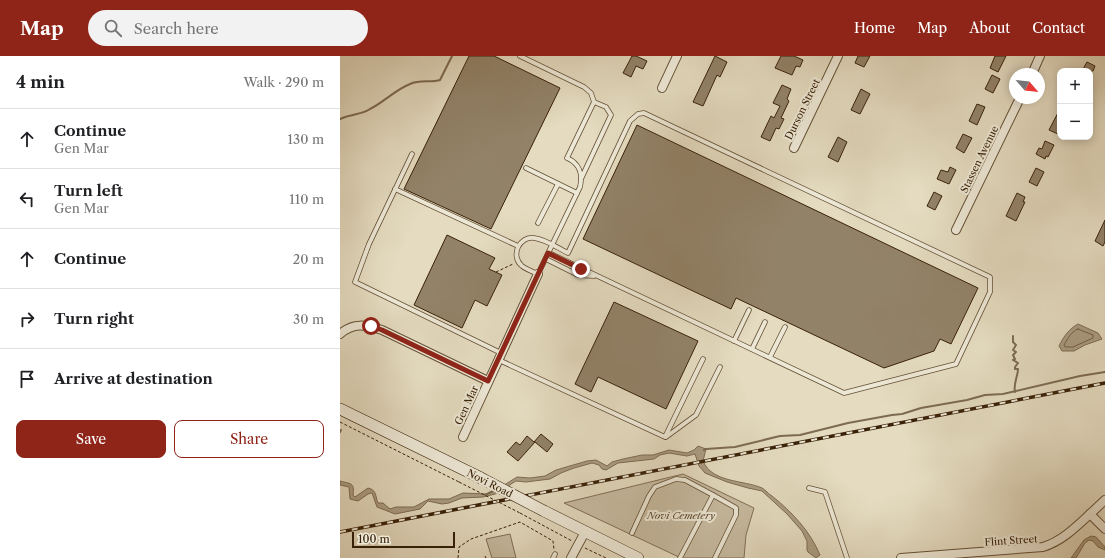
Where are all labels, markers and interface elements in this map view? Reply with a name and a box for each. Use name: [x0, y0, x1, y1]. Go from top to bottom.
search box: [88, 10, 368, 46]
text: Map: [20, 17, 64, 40]
icon: search: [102, 17, 124, 39]
text: Search here: [134, 19, 219, 38]
text: Home: [854, 19, 895, 37]
text: Map: [917, 19, 947, 37]
text: About: [969, 19, 1010, 37]
text: Contact: [1032, 19, 1085, 37]
north arrow: [1009, 68, 1045, 104]
map controls: [1057, 68, 1093, 140]
button: +: [1057, 68, 1093, 104]
text: 4 min: [16, 72, 65, 92]
text: Walk · 290 m: [243, 74, 324, 90]
street label: Durson Street: [782, 76, 823, 142]
button: −: [1057, 104, 1093, 140]
text: Continue: [54, 121, 126, 140]
street label: Stassen Avenue: [958, 123, 1002, 195]
icon: ahead: [16, 128, 38, 150]
text: 130 m: [288, 131, 324, 147]
text: Gen Mar: [54, 140, 109, 156]
text: Turn left: [54, 181, 123, 200]
icon: left: [16, 188, 38, 210]
text: 110 m: [289, 191, 324, 207]
text: Gen Mar: [54, 200, 109, 216]
icon: ahead: [16, 248, 38, 270]
text: Continue: [54, 249, 126, 268]
text: 20 m: [293, 251, 324, 267]
route end: [572, 260, 590, 278]
icon: right: [16, 308, 38, 330]
text: Turn right: [54, 309, 134, 328]
text: 30 m: [293, 311, 324, 327]
route start: [362, 317, 380, 335]
icon: arrive: [16, 368, 38, 390]
text: Arrive at destination: [54, 369, 213, 388]
street label: Gen Mar: [452, 383, 482, 427]
button: Save: [16, 420, 166, 458]
button: Share: [174, 420, 324, 458]
street label: Novi Road: [465, 466, 515, 501]
park label: Novi Cemetery: [646, 509, 715, 522]
scale bar: [352, 530, 455, 549]
text: 100 m: [358, 532, 390, 546]
street label: Flint Street: [984, 532, 1039, 549]

